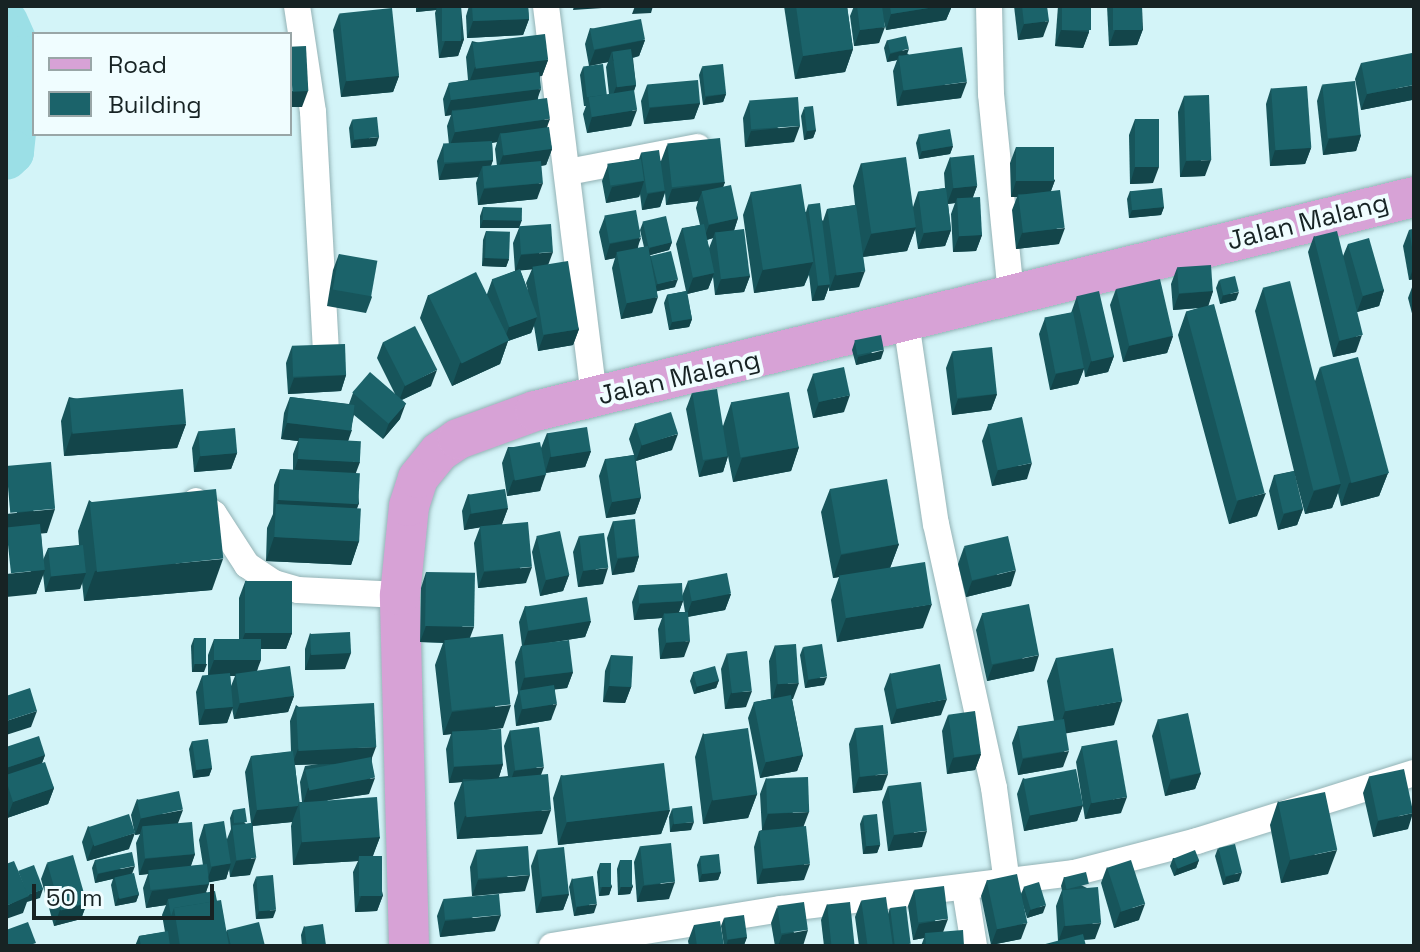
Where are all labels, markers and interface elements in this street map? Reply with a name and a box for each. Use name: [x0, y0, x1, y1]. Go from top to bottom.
legend: [32, 32, 292, 136]
text: Road: [108, 49, 167, 80]
text: Building: [108, 89, 202, 120]
street label: Jalan Malang: [1224, 187, 1392, 257]
street label: Jalan Malang: [595, 344, 763, 412]
scale bar: [36, 868, 218, 918]
text: 50 m: [46, 882, 103, 913]

